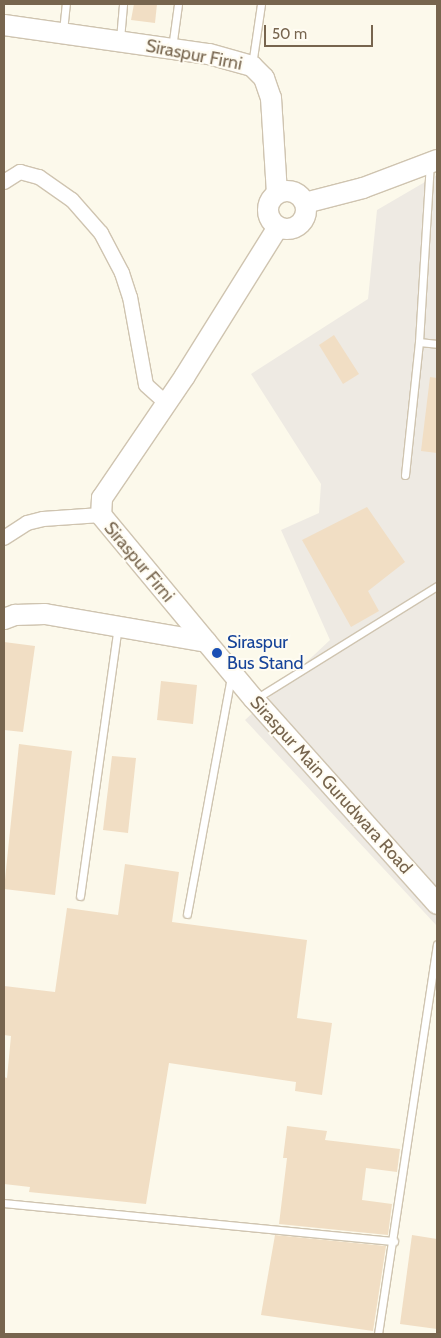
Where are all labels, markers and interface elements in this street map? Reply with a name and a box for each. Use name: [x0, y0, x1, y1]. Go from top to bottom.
scale bar: [266, 15, 375, 47]
text: 50 m: [272, 25, 307, 43]
street label: Siraspur Firni: [144, 35, 244, 75]
street label: Siraspur Firni: [99, 518, 179, 606]
place label: Siraspur Bus Stand: [227, 632, 304, 674]
marker: Siraspur Bus Stand: [211, 647, 223, 659]
street label: Siraspur Main Gurudwara Road: [245, 692, 417, 878]

